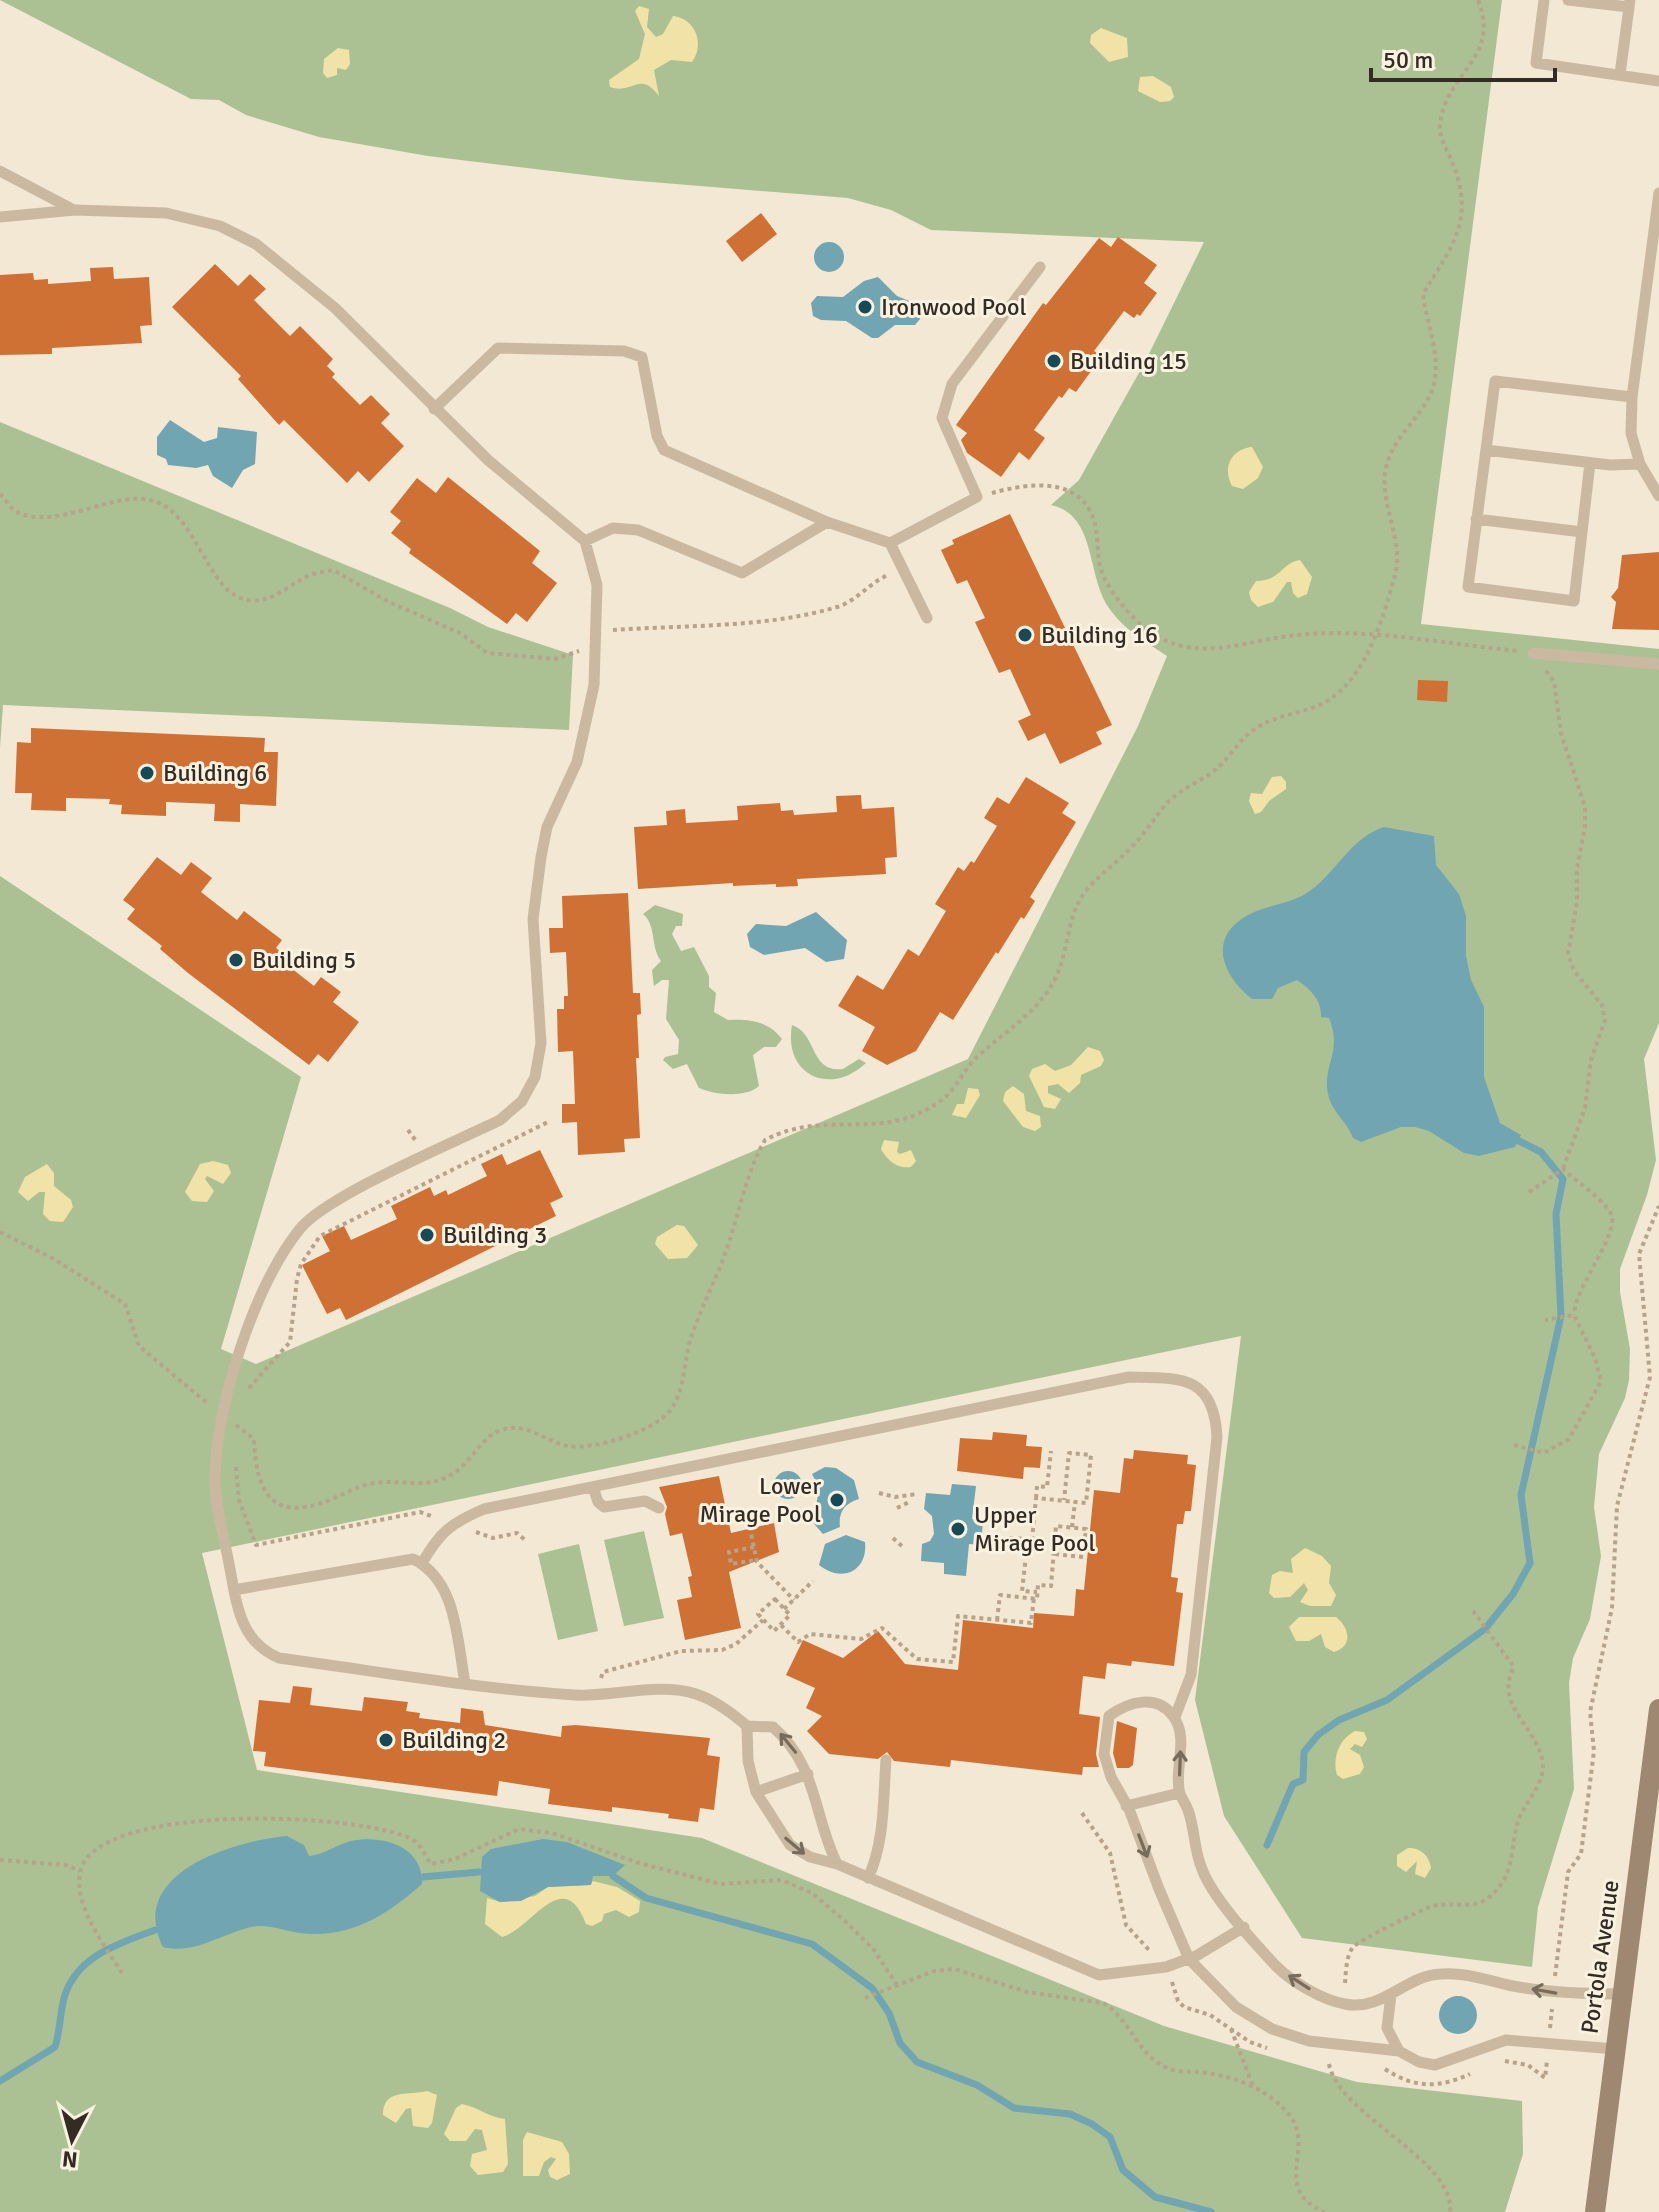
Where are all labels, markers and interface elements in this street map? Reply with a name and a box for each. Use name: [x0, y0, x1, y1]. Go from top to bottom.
scale bar: [1371, 32, 1555, 82]
text: 50 m: [1383, 45, 1433, 75]
place label: Ironwood Pool: [881, 292, 1027, 322]
marker: Ironwood Pool: [856, 298, 874, 316]
place label: Building 15: [1070, 346, 1187, 376]
marker: Building 15: [1045, 352, 1063, 370]
place label: Building 16: [1041, 620, 1158, 650]
marker: Building 16: [1016, 626, 1034, 644]
place label: Building 6: [163, 758, 267, 788]
marker: Building 6: [138, 764, 156, 782]
place label: Building 5: [252, 945, 356, 975]
marker: Building 5: [227, 951, 245, 969]
place label: Building 3: [443, 1220, 547, 1250]
marker: Building 3: [418, 1226, 436, 1244]
place label: Lower Mirage Pool: [699, 1471, 821, 1529]
marker: Lower Mirage Pool: [828, 1491, 846, 1509]
place label: Upper Mirage Pool: [974, 1500, 1096, 1558]
marker: Upper Mirage Pool: [949, 1520, 967, 1538]
place label: Building 2: [402, 1725, 506, 1755]
marker: Building 2: [377, 1731, 395, 1749]
one-way arrow: [779, 1733, 797, 1753]
one-way arrow: [1172, 1750, 1188, 1777]
one-way arrow: [1137, 1833, 1151, 1858]
one-way arrow: [785, 1837, 805, 1855]
street label: Portola Avenue: [1574, 1878, 1626, 2036]
one-way arrow: [1288, 1974, 1310, 1990]
one-way arrow: [1532, 1983, 1557, 1998]
north arrow: [32, 2100, 112, 2180]
text: N: [61, 2145, 79, 2174]

